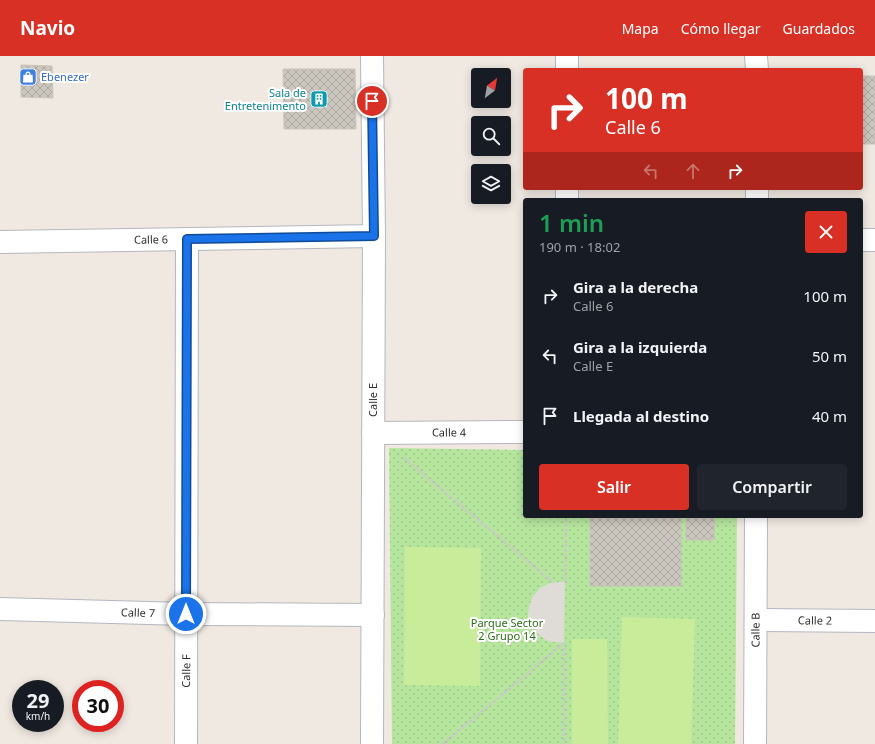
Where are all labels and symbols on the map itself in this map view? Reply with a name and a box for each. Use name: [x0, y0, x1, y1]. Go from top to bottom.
shop icon: Ebenezer: [18, 67, 38, 87]
north arrow: [471, 68, 511, 108]
place label: Ebenezer: [41, 69, 89, 84]
pin: [355, 84, 389, 118]
place label: Sala de Entretenimento: [225, 85, 306, 113]
building icon: Sala de Entretenimento: [309, 89, 329, 109]
street label: Calle 6: [134, 231, 168, 247]
street label: Calle E: [365, 383, 380, 417]
street label: Calle 4: [432, 424, 467, 440]
position arrow: [165, 593, 207, 635]
street label: Calle 7: [121, 604, 155, 620]
street label: Calle B: [747, 612, 763, 648]
street label: Calle 2: [798, 612, 832, 628]
park label: Parque Sector 2 Grupo 14: [471, 615, 544, 643]
street label: Calle F: [178, 654, 193, 688]
speed limit sign: 30: [72, 680, 124, 732]

